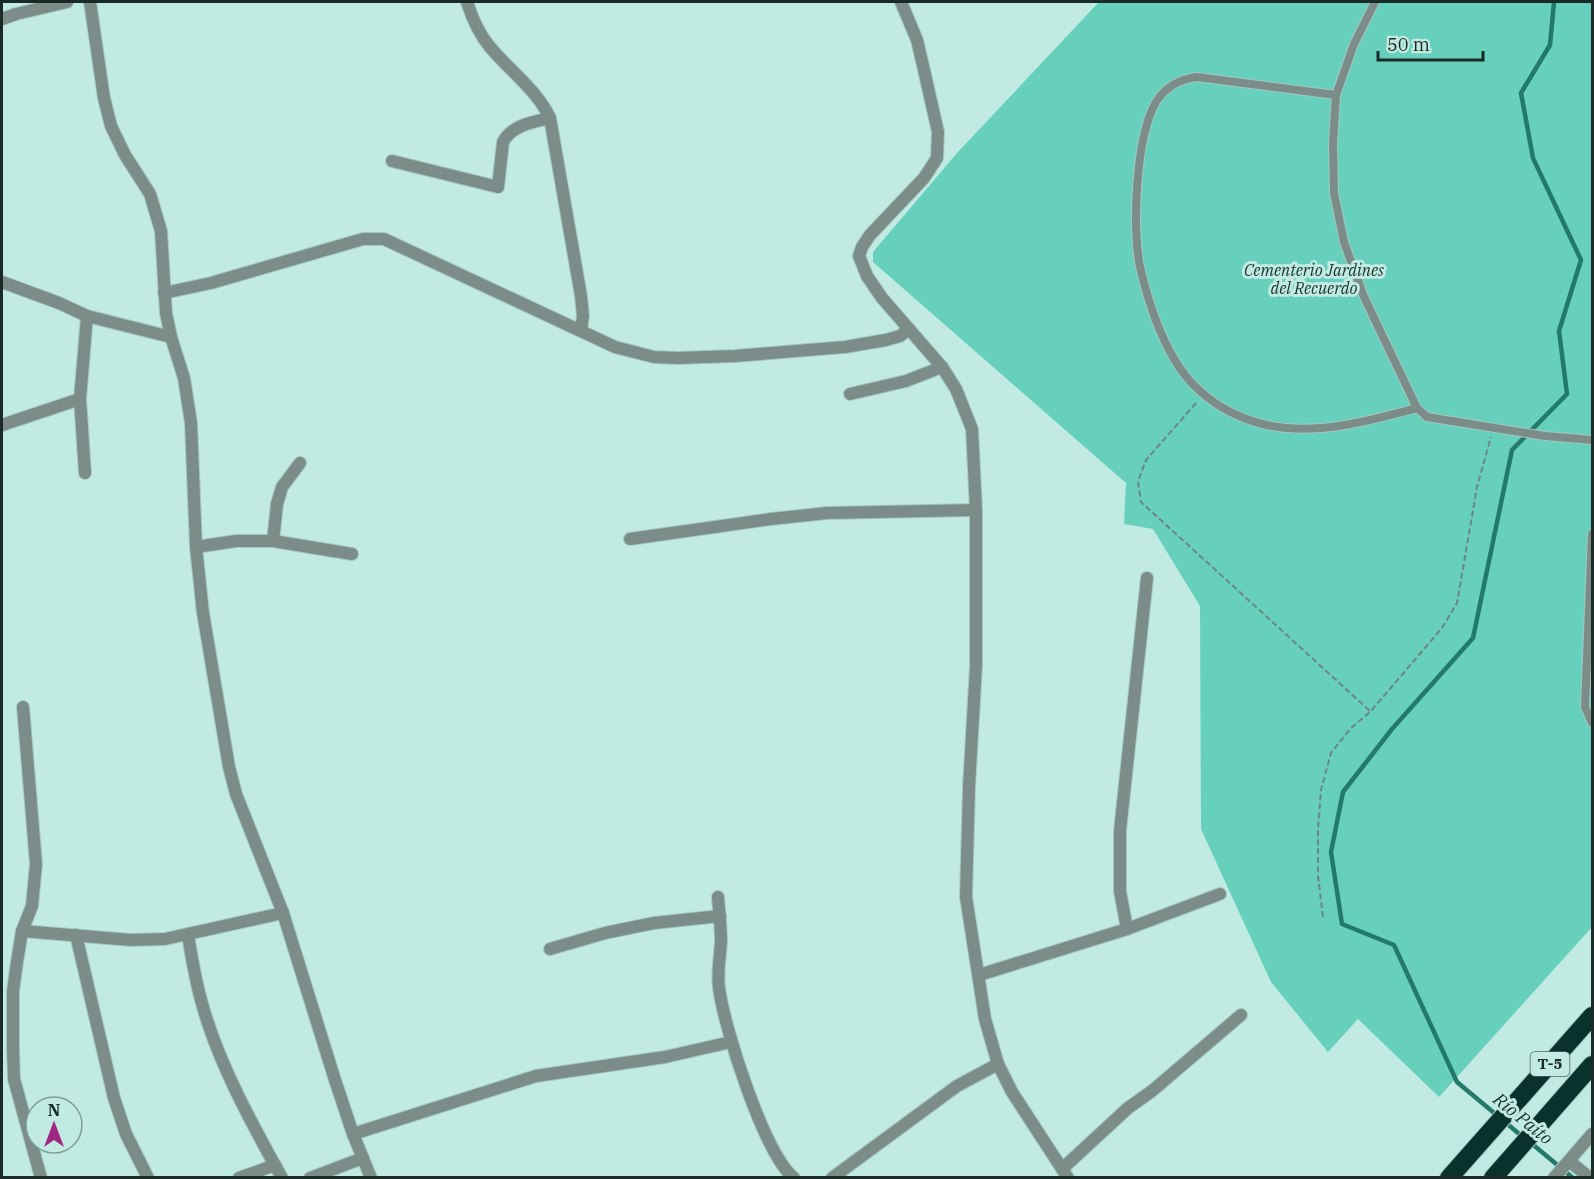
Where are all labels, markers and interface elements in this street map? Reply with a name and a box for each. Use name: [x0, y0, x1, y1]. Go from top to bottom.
scale bar: [1378, 24, 1483, 62]
text: 50 m: [1387, 33, 1430, 56]
park label: Cementerio Jardines del Recuerdo: [1244, 260, 1384, 298]
road number: T-5: [1530, 1052, 1570, 1076]
water label: Río Paíto: [1488, 1087, 1558, 1150]
north arrow: [24, 1095, 84, 1155]
text: N: [48, 1100, 60, 1120]

